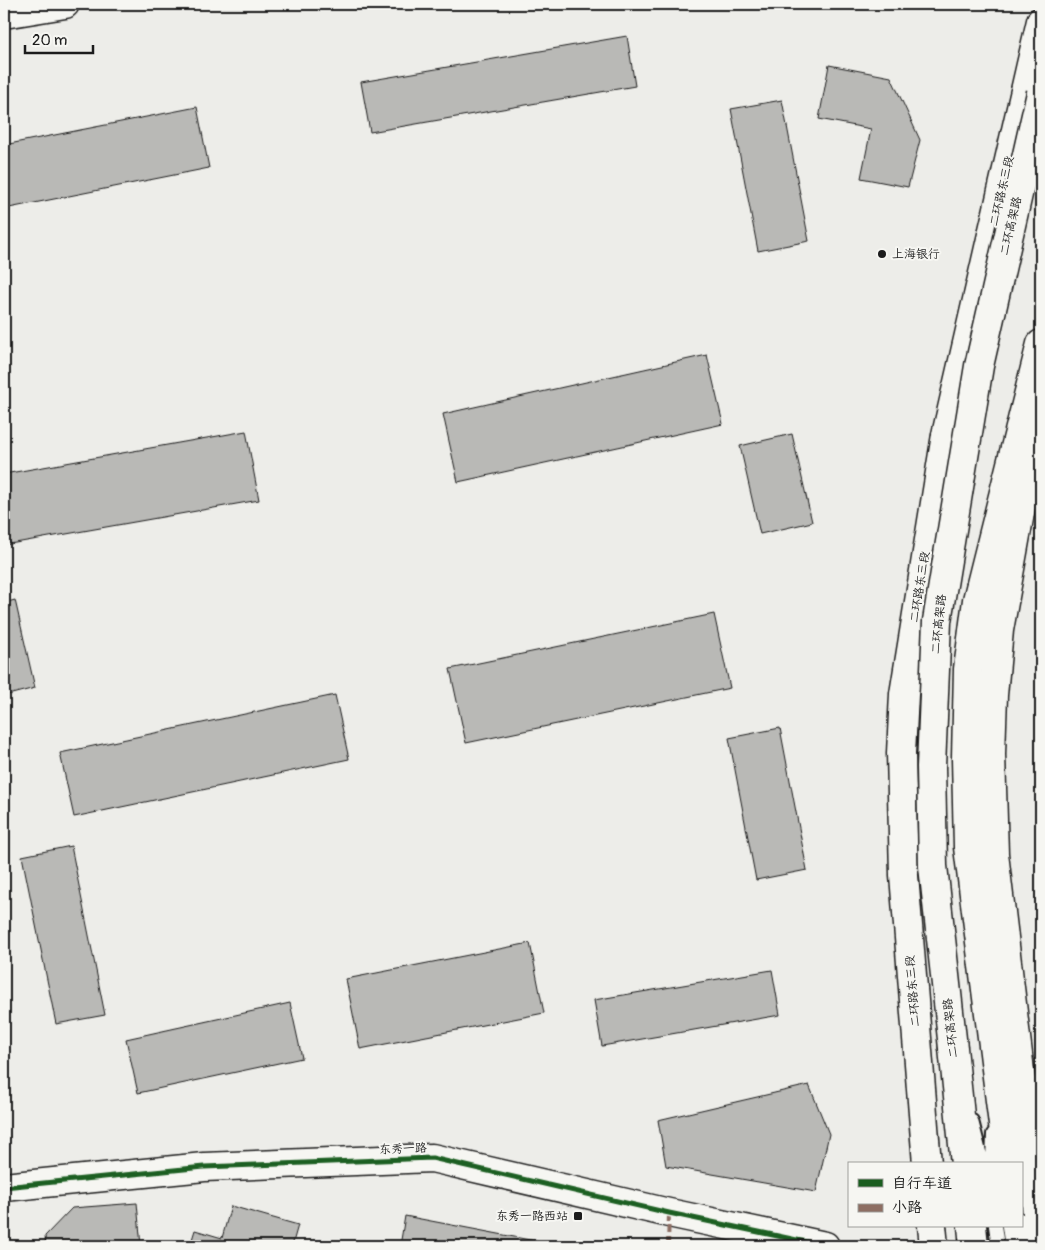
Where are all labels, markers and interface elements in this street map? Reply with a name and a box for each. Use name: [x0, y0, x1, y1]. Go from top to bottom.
scale bar: [25, 22, 92, 54]
text: 20 m: [32, 31, 67, 50]
street label: 二环路东三段: [987, 154, 1017, 228]
street label: 二环高架路: [997, 195, 1025, 257]
place label: 上海银行: [892, 247, 940, 262]
marker: 上海银行: [876, 248, 888, 260]
street label: 二环路东三段: [907, 550, 933, 624]
street label: 二环高架路: [928, 593, 950, 655]
street label: 二环路东三段: [902, 954, 924, 1028]
street label: 二环高架路: [940, 997, 962, 1059]
street label: 东秀一路: [379, 1141, 427, 1157]
legend: [848, 1162, 1022, 1228]
text: 自行车道: [892, 1174, 952, 1193]
text: 小路: [892, 1198, 922, 1217]
place label: 东秀一路西站: [496, 1209, 568, 1224]
marker: 东秀一路西站: [572, 1210, 584, 1222]

